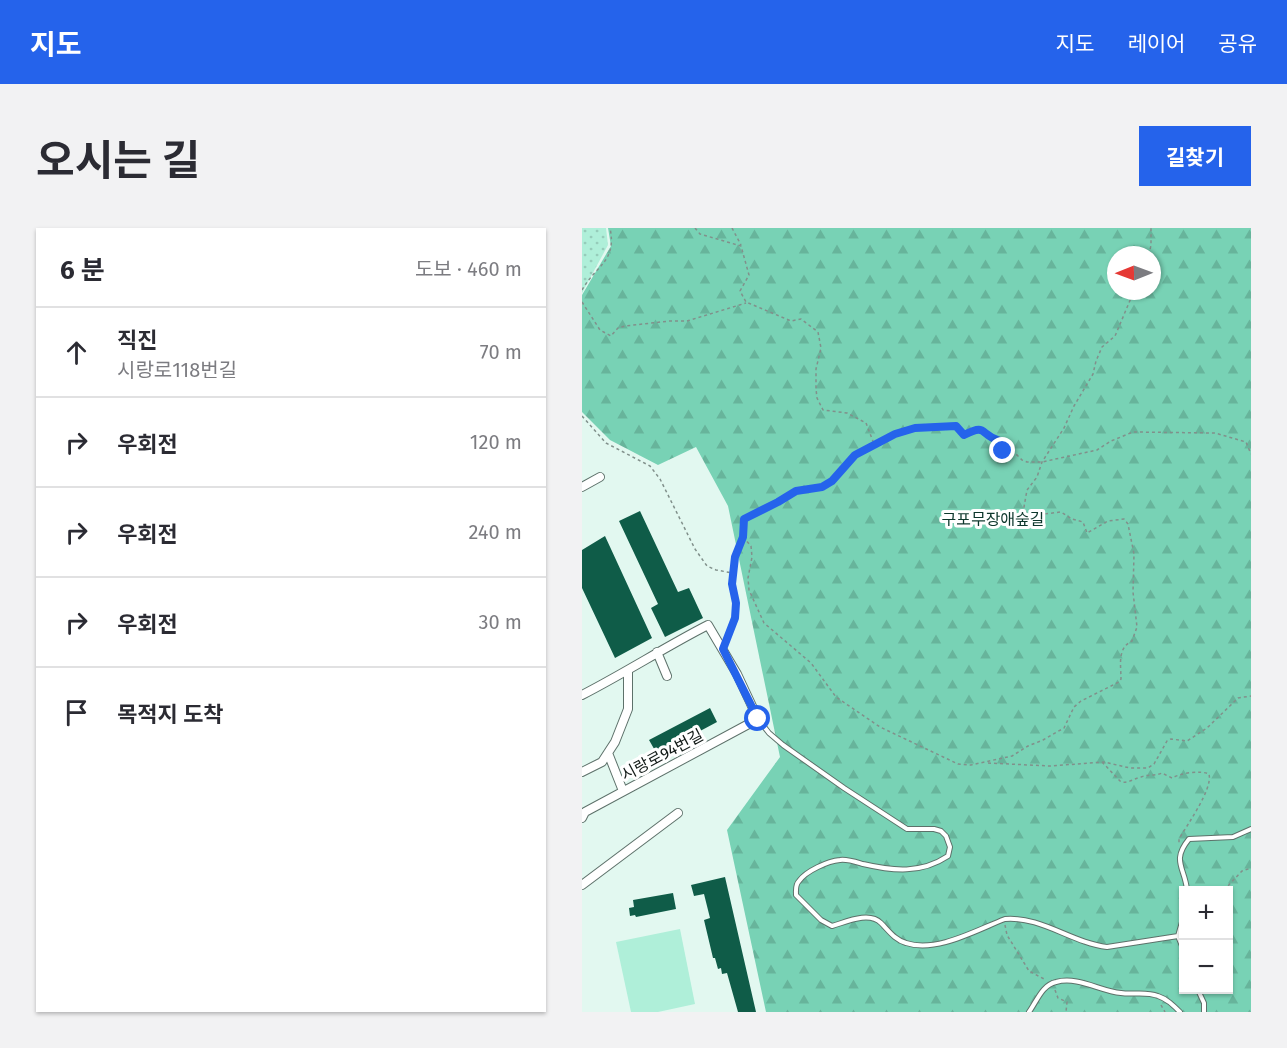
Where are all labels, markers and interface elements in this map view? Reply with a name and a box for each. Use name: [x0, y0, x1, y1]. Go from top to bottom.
text: 지도: [30, 28, 82, 61]
text: 지도: [1056, 31, 1094, 57]
text: 레이어: [1127, 31, 1185, 57]
text: 공유: [1218, 31, 1257, 57]
button: 길찾기: [1139, 126, 1251, 186]
text: 오시는 길: [36, 136, 201, 186]
north arrow: [1107, 246, 1161, 300]
text: 6 분: [60, 255, 105, 286]
text: 도보 · 460 m: [415, 257, 522, 281]
text: 직진: [117, 327, 157, 354]
icon: ahead: [60, 336, 93, 369]
text: 70 m: [480, 340, 522, 364]
text: 시랑로118번길: [117, 358, 237, 382]
icon: right: [60, 426, 93, 459]
text: 120 m: [470, 430, 522, 454]
text: 우회전: [117, 431, 178, 458]
route end: [989, 437, 1015, 463]
park label: 구포무장애숲길: [941, 510, 1045, 529]
icon: right: [60, 516, 93, 549]
text: 240 m: [468, 520, 522, 544]
text: 우회전: [117, 521, 178, 548]
icon: right: [60, 606, 93, 639]
text: 30 m: [478, 610, 522, 634]
text: 우회전: [117, 611, 178, 638]
icon: arrive: [60, 696, 93, 729]
text: 목적지 도착: [117, 701, 223, 728]
route start: [744, 705, 770, 731]
street label: 시랑로94번길: [618, 725, 706, 785]
map controls: [1179, 886, 1233, 994]
button: +: [1179, 886, 1233, 940]
button: −: [1179, 940, 1233, 994]

